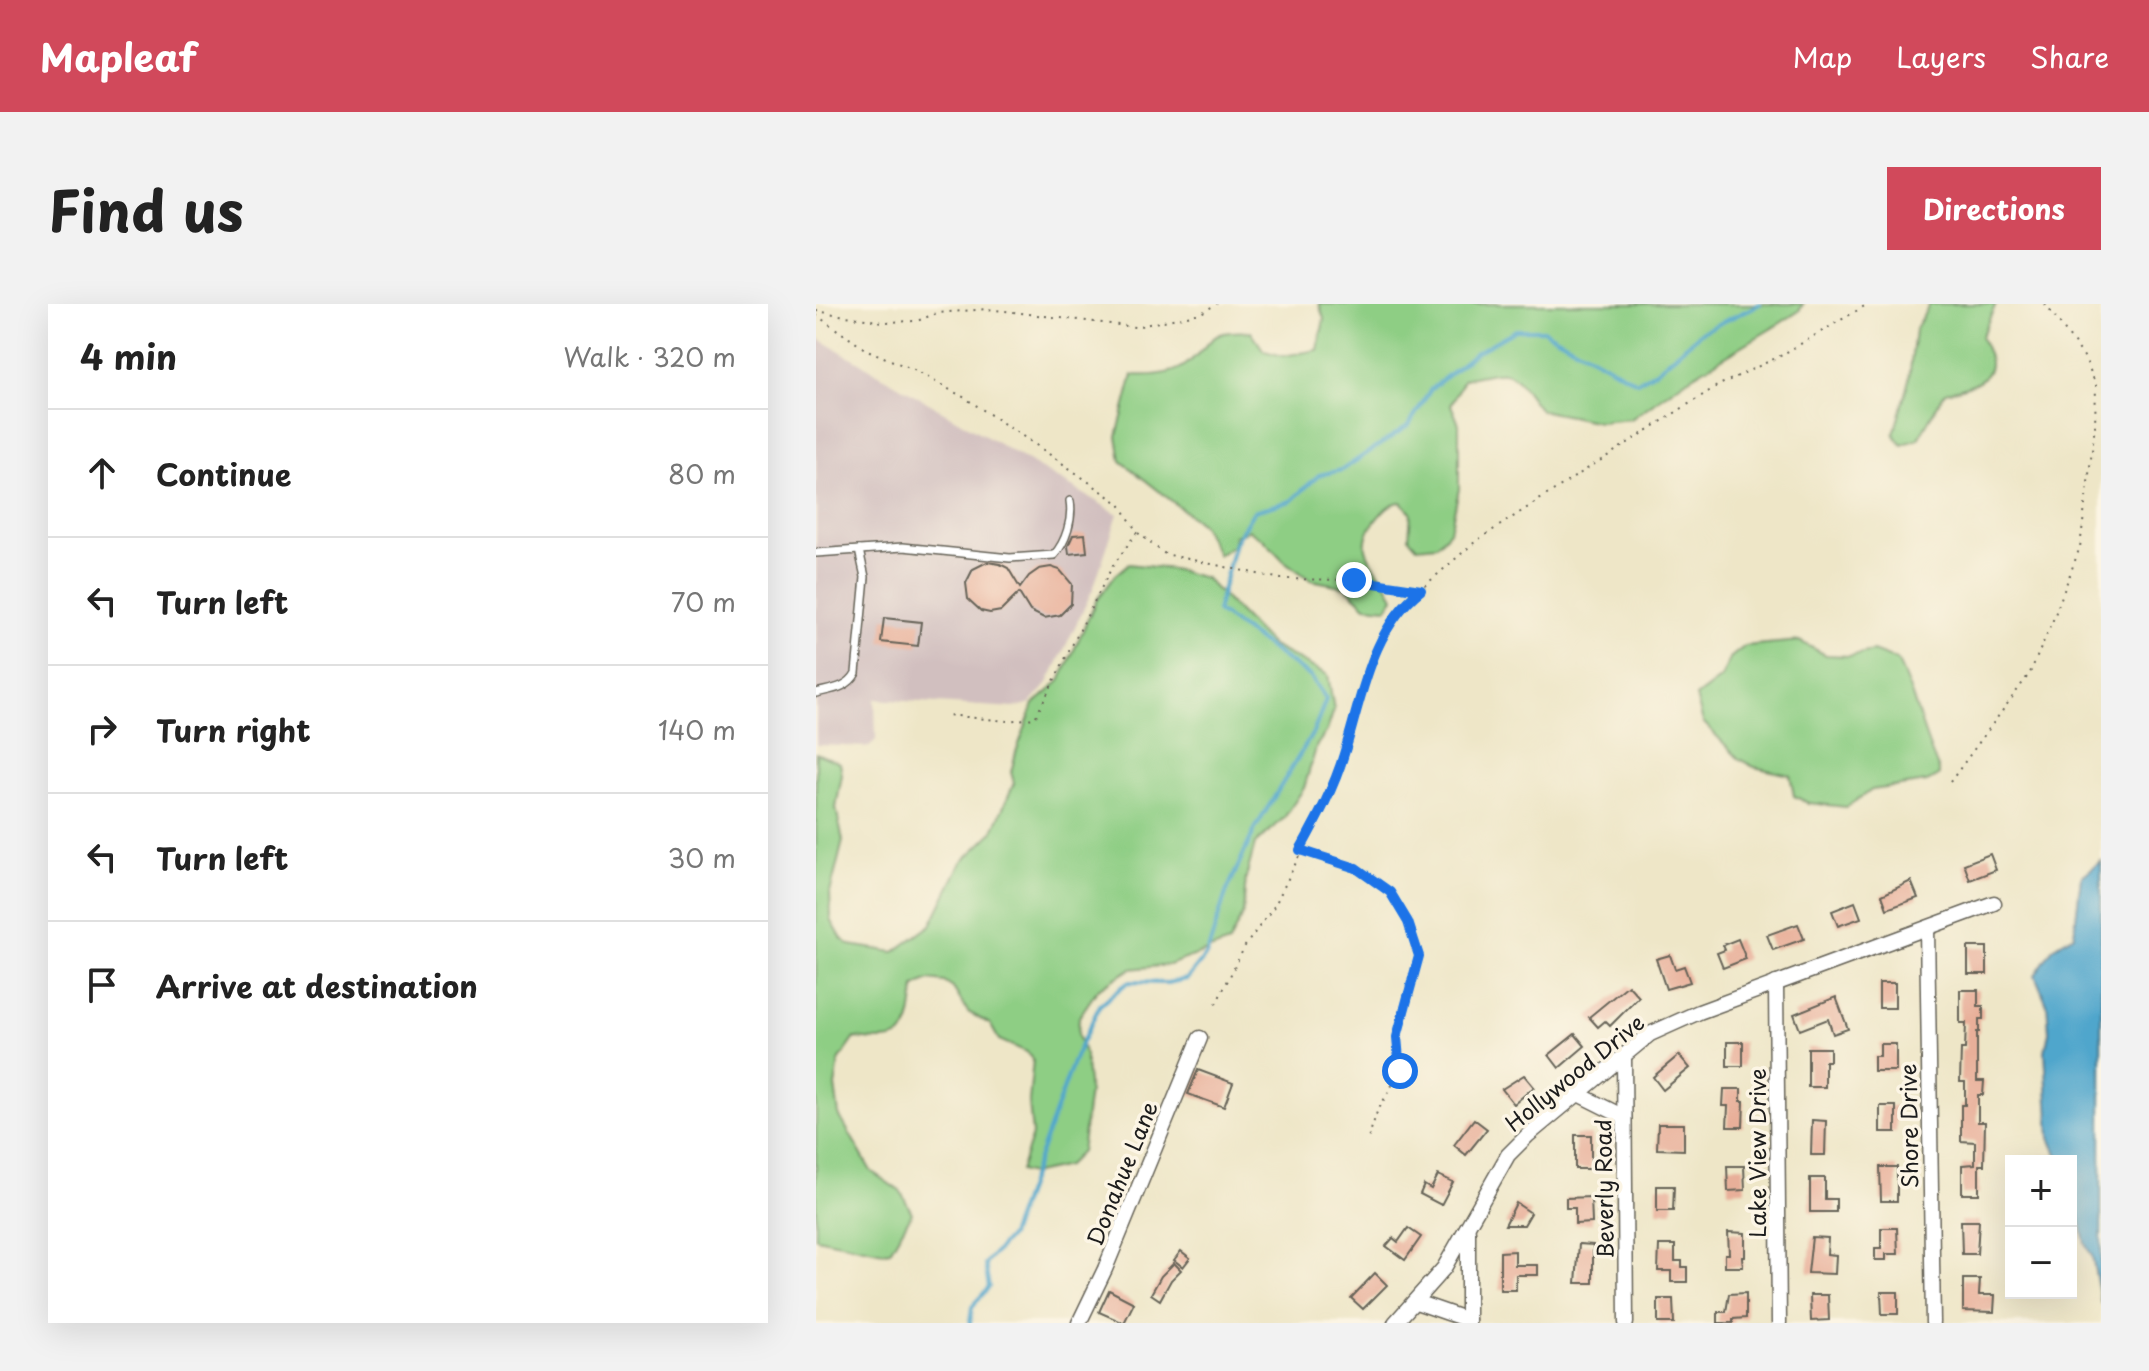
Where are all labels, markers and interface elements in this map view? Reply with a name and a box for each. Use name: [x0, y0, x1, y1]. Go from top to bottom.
text: Mapleaf: [40, 28, 197, 85]
text: Map: [1792, 35, 1852, 78]
text: Layers: [1896, 35, 1986, 78]
text: Share: [2030, 35, 2109, 78]
text: Find us: [48, 166, 244, 251]
button: Directions: [1887, 167, 2101, 250]
text: 4 min: [80, 330, 177, 382]
text: Walk · 320 m: [563, 337, 736, 376]
icon: ahead: [80, 451, 124, 495]
text: Continue: [156, 451, 291, 496]
text: 80 m: [668, 454, 736, 493]
route end: [1336, 562, 1372, 598]
icon: left: [80, 579, 124, 623]
text: Turn left: [156, 579, 288, 624]
text: 70 m: [671, 582, 736, 621]
icon: right: [80, 707, 124, 751]
text: Turn right: [156, 707, 311, 752]
text: 140 m: [658, 710, 736, 749]
icon: left: [80, 835, 124, 879]
text: Turn left: [156, 835, 288, 880]
text: 30 m: [668, 838, 736, 877]
icon: arrive: [80, 963, 124, 1007]
text: Arrive at destination: [156, 963, 478, 1008]
street label: Hollywood Drive: [1497, 1005, 1651, 1139]
route start: [1382, 1053, 1418, 1089]
street label: Shore Drive: [1890, 1063, 1926, 1189]
street label: Lake View Drive: [1740, 1068, 1773, 1238]
street label: Donahue Lane: [1077, 1096, 1165, 1250]
street label: Beverly Road: [1585, 1119, 1621, 1259]
map controls: [2005, 1155, 2077, 1299]
button: +: [2005, 1155, 2077, 1227]
button: −: [2005, 1227, 2077, 1299]

